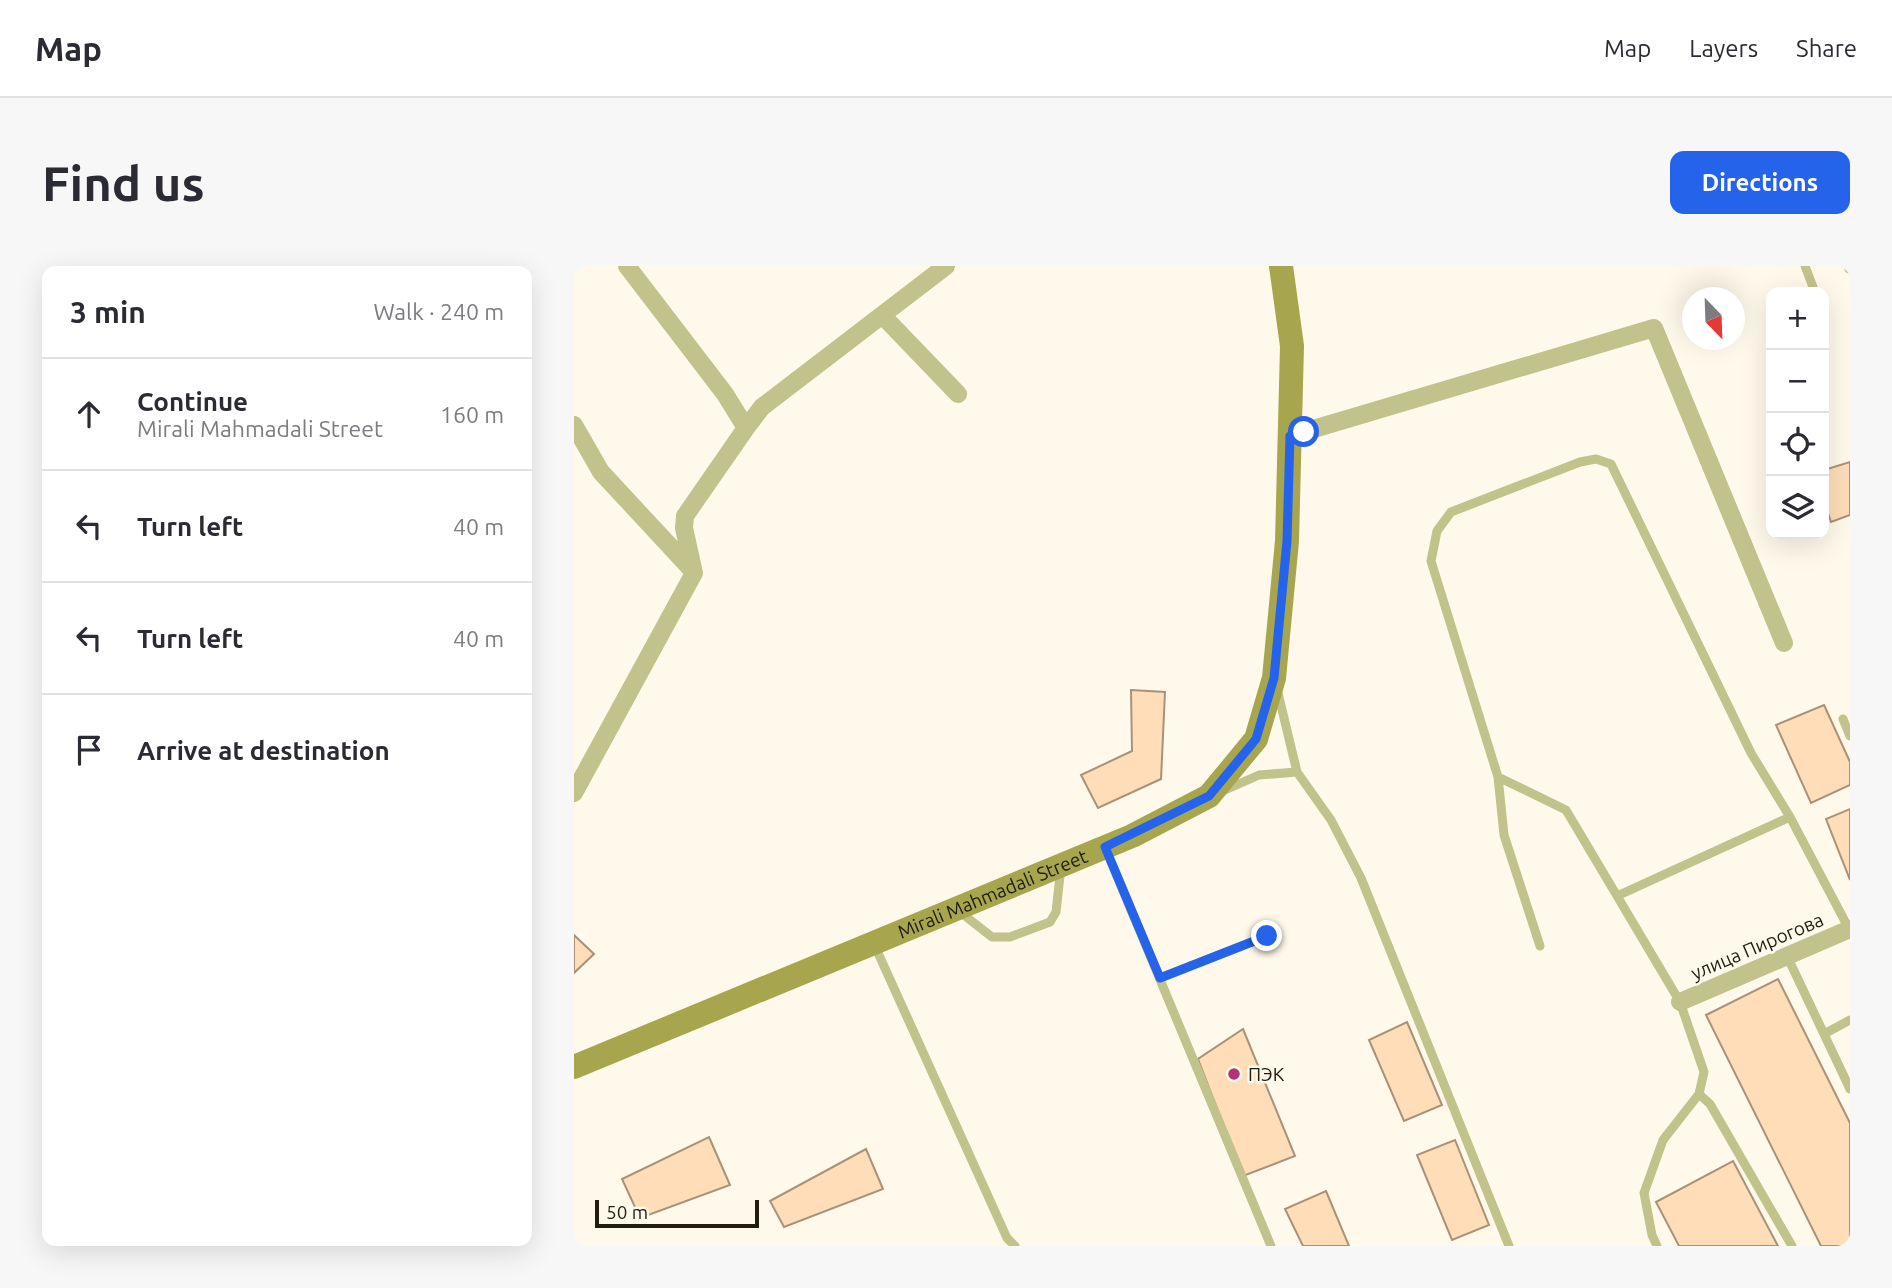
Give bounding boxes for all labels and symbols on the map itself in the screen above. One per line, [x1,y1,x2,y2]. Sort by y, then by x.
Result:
north arrow [1682,287,1745,350]
route start [1288,416,1319,447]
street label: Mirali Mahmadali Street [894,844,1091,943]
street label: улица Пирогова [1687,908,1827,984]
route end [1251,920,1282,951]
place label: ПЭК [1248,1063,1285,1085]
marker: ПЭК [1226,1066,1242,1082]
scale bar [595,1197,760,1229]

